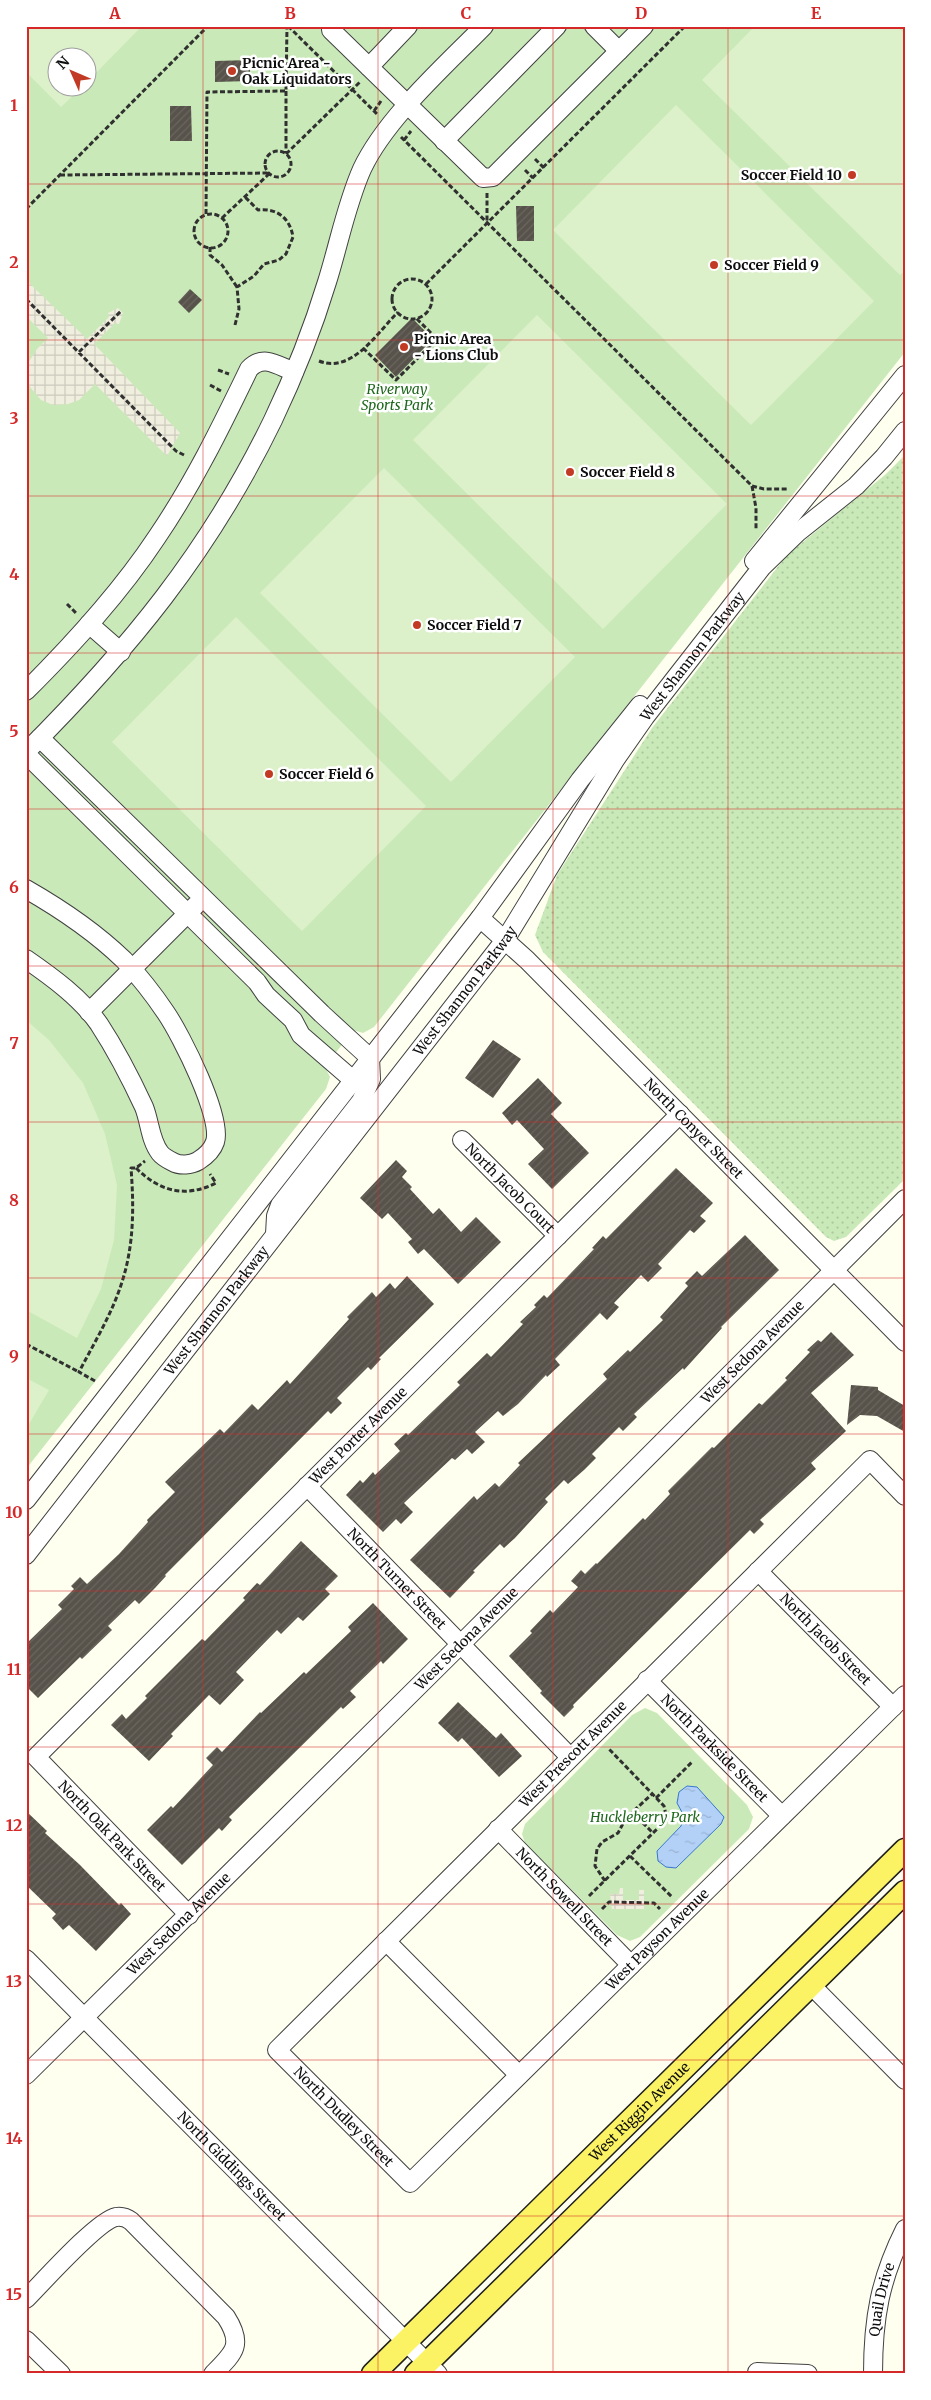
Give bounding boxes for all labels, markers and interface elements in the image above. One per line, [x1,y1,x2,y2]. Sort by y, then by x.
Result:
text: A [108,3,121,23]
text: B [284,3,296,23]
text: C [461,3,471,23]
text: D [635,3,647,23]
text: E [811,3,822,23]
north arrow [48,48,98,98]
text: N [53,53,73,73]
place label: Picnic Area - Oak Liquidators [242,54,352,88]
marker: Picnic Area - Oak Liquidators [226,65,238,77]
text: 1 [10,95,18,115]
place label: Soccer Field 10 [741,166,842,184]
marker: Soccer Field 10 [846,169,858,181]
text: 2 [9,252,19,272]
place label: Soccer Field 9 [724,256,819,274]
marker: Soccer Field 9 [708,259,720,271]
place label: Picnic Area - Lions Club [414,330,499,364]
marker: Picnic Area - Lions Club [398,341,410,353]
park label: Riverway Sports Park [361,380,433,414]
text: 3 [9,408,19,428]
place label: Soccer Field 8 [580,463,675,481]
marker: Soccer Field 8 [564,466,576,478]
text: 4 [9,564,19,584]
street label: West Shannon Parkway [636,587,749,725]
place label: Soccer Field 7 [427,616,522,634]
marker: Soccer Field 7 [411,619,423,631]
text: 5 [9,721,19,741]
place label: Soccer Field 6 [279,765,374,783]
marker: Soccer Field 6 [263,768,275,780]
text: 6 [9,877,19,897]
street label: West Shannon Parkway [409,922,521,1060]
text: 7 [9,1033,19,1053]
street label: North Conyer Street [640,1074,748,1183]
street label: North Jacob Court [461,1139,559,1237]
text: 8 [9,1190,19,1210]
street label: West Shannon Parkway [160,1241,273,1380]
street label: West Sedona Avenue [696,1297,808,1408]
text: 9 [9,1346,19,1366]
street label: West Porter Avenue [305,1383,411,1489]
text: 10 [5,1502,23,1522]
street label: North Turner Street [344,1524,450,1633]
street label: West Sedona Avenue [410,1583,522,1694]
street label: North Jacob Street [776,1589,876,1689]
text: 11 [7,1659,22,1679]
street label: North Parkside Street [657,1690,772,1806]
street label: West Prescott Avenue [515,1697,630,1812]
street label: North Oak Park Street [54,1777,170,1896]
park label: Huckleberry Park [589,1808,700,1826]
text: 12 [6,1815,22,1835]
street label: North Sowell Street [512,1844,617,1950]
street label: West Sedona Avenue [122,1869,234,1980]
street label: West Payson Avenue [601,1885,712,1995]
text: 13 [6,1971,22,1991]
street label: West Riggin Avenue [585,2058,694,2166]
street label: North Dudley Street [290,2063,398,2171]
street label: North Giddings Street [174,2108,290,2225]
text: 14 [6,2128,22,2148]
street label: Quail Drive [865,2260,898,2337]
text: 15 [6,2284,22,2304]

